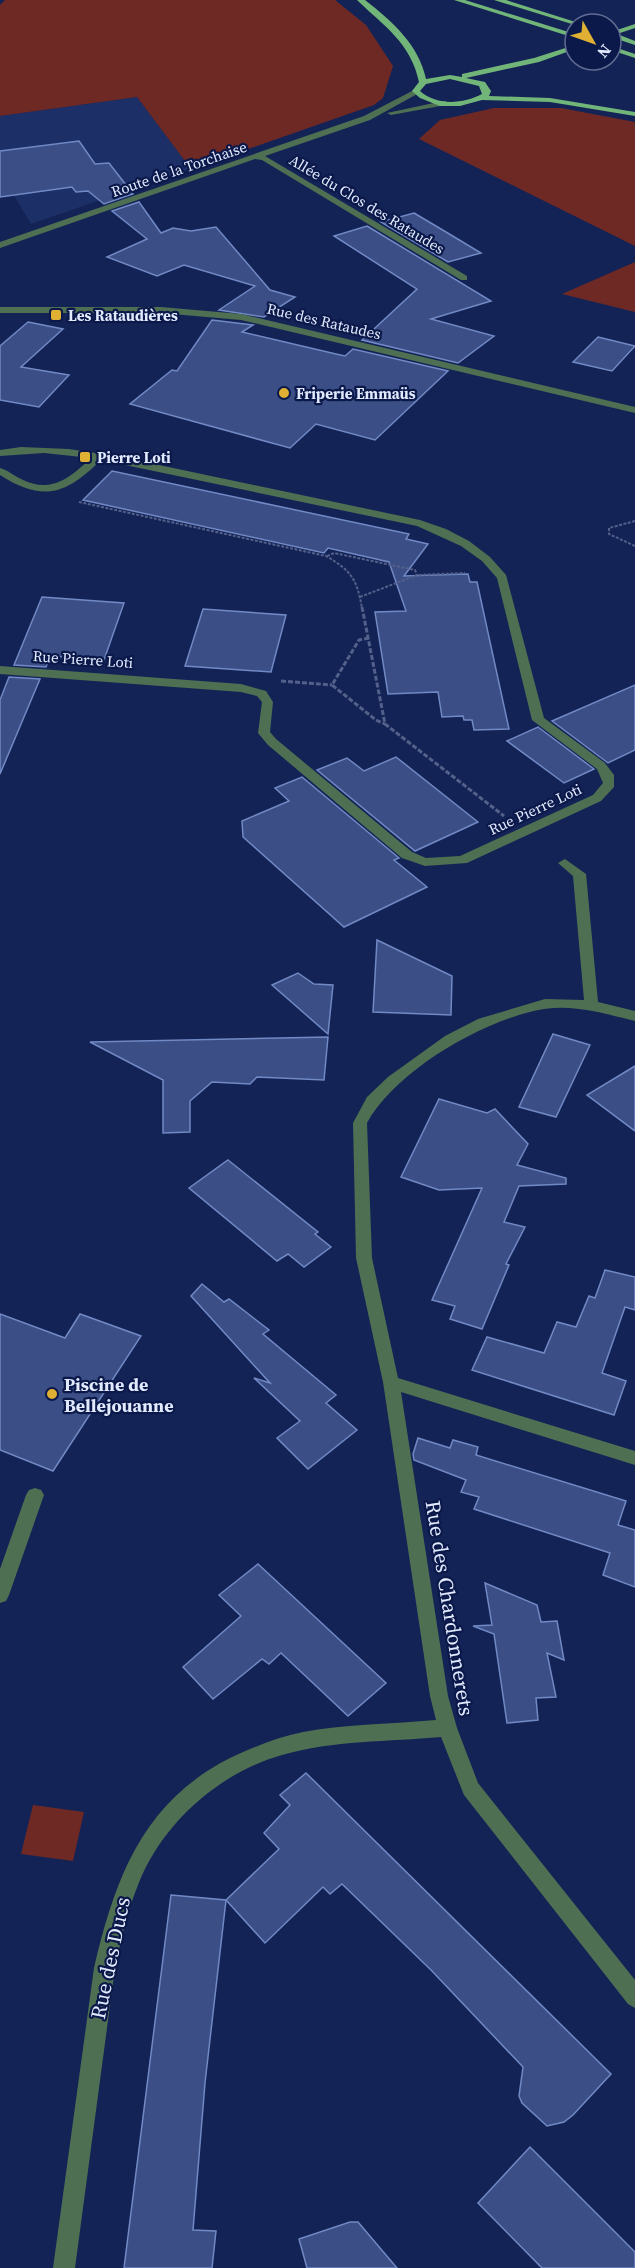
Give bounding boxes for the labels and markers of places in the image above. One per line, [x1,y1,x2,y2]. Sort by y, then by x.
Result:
place label: Les Rataudières [68,305,178,326]
marker: Les Rataudières [49,308,63,322]
place label: Friperie Emmaüs [296,383,416,404]
marker: Friperie Emmaüs [277,386,291,400]
place label: Pierre Loti [97,447,171,468]
marker: Pierre Loti [78,450,92,464]
place label: Piscine de Bellejouanne [64,1372,174,1418]
marker: Piscine de Bellejouanne [45,1387,59,1401]

